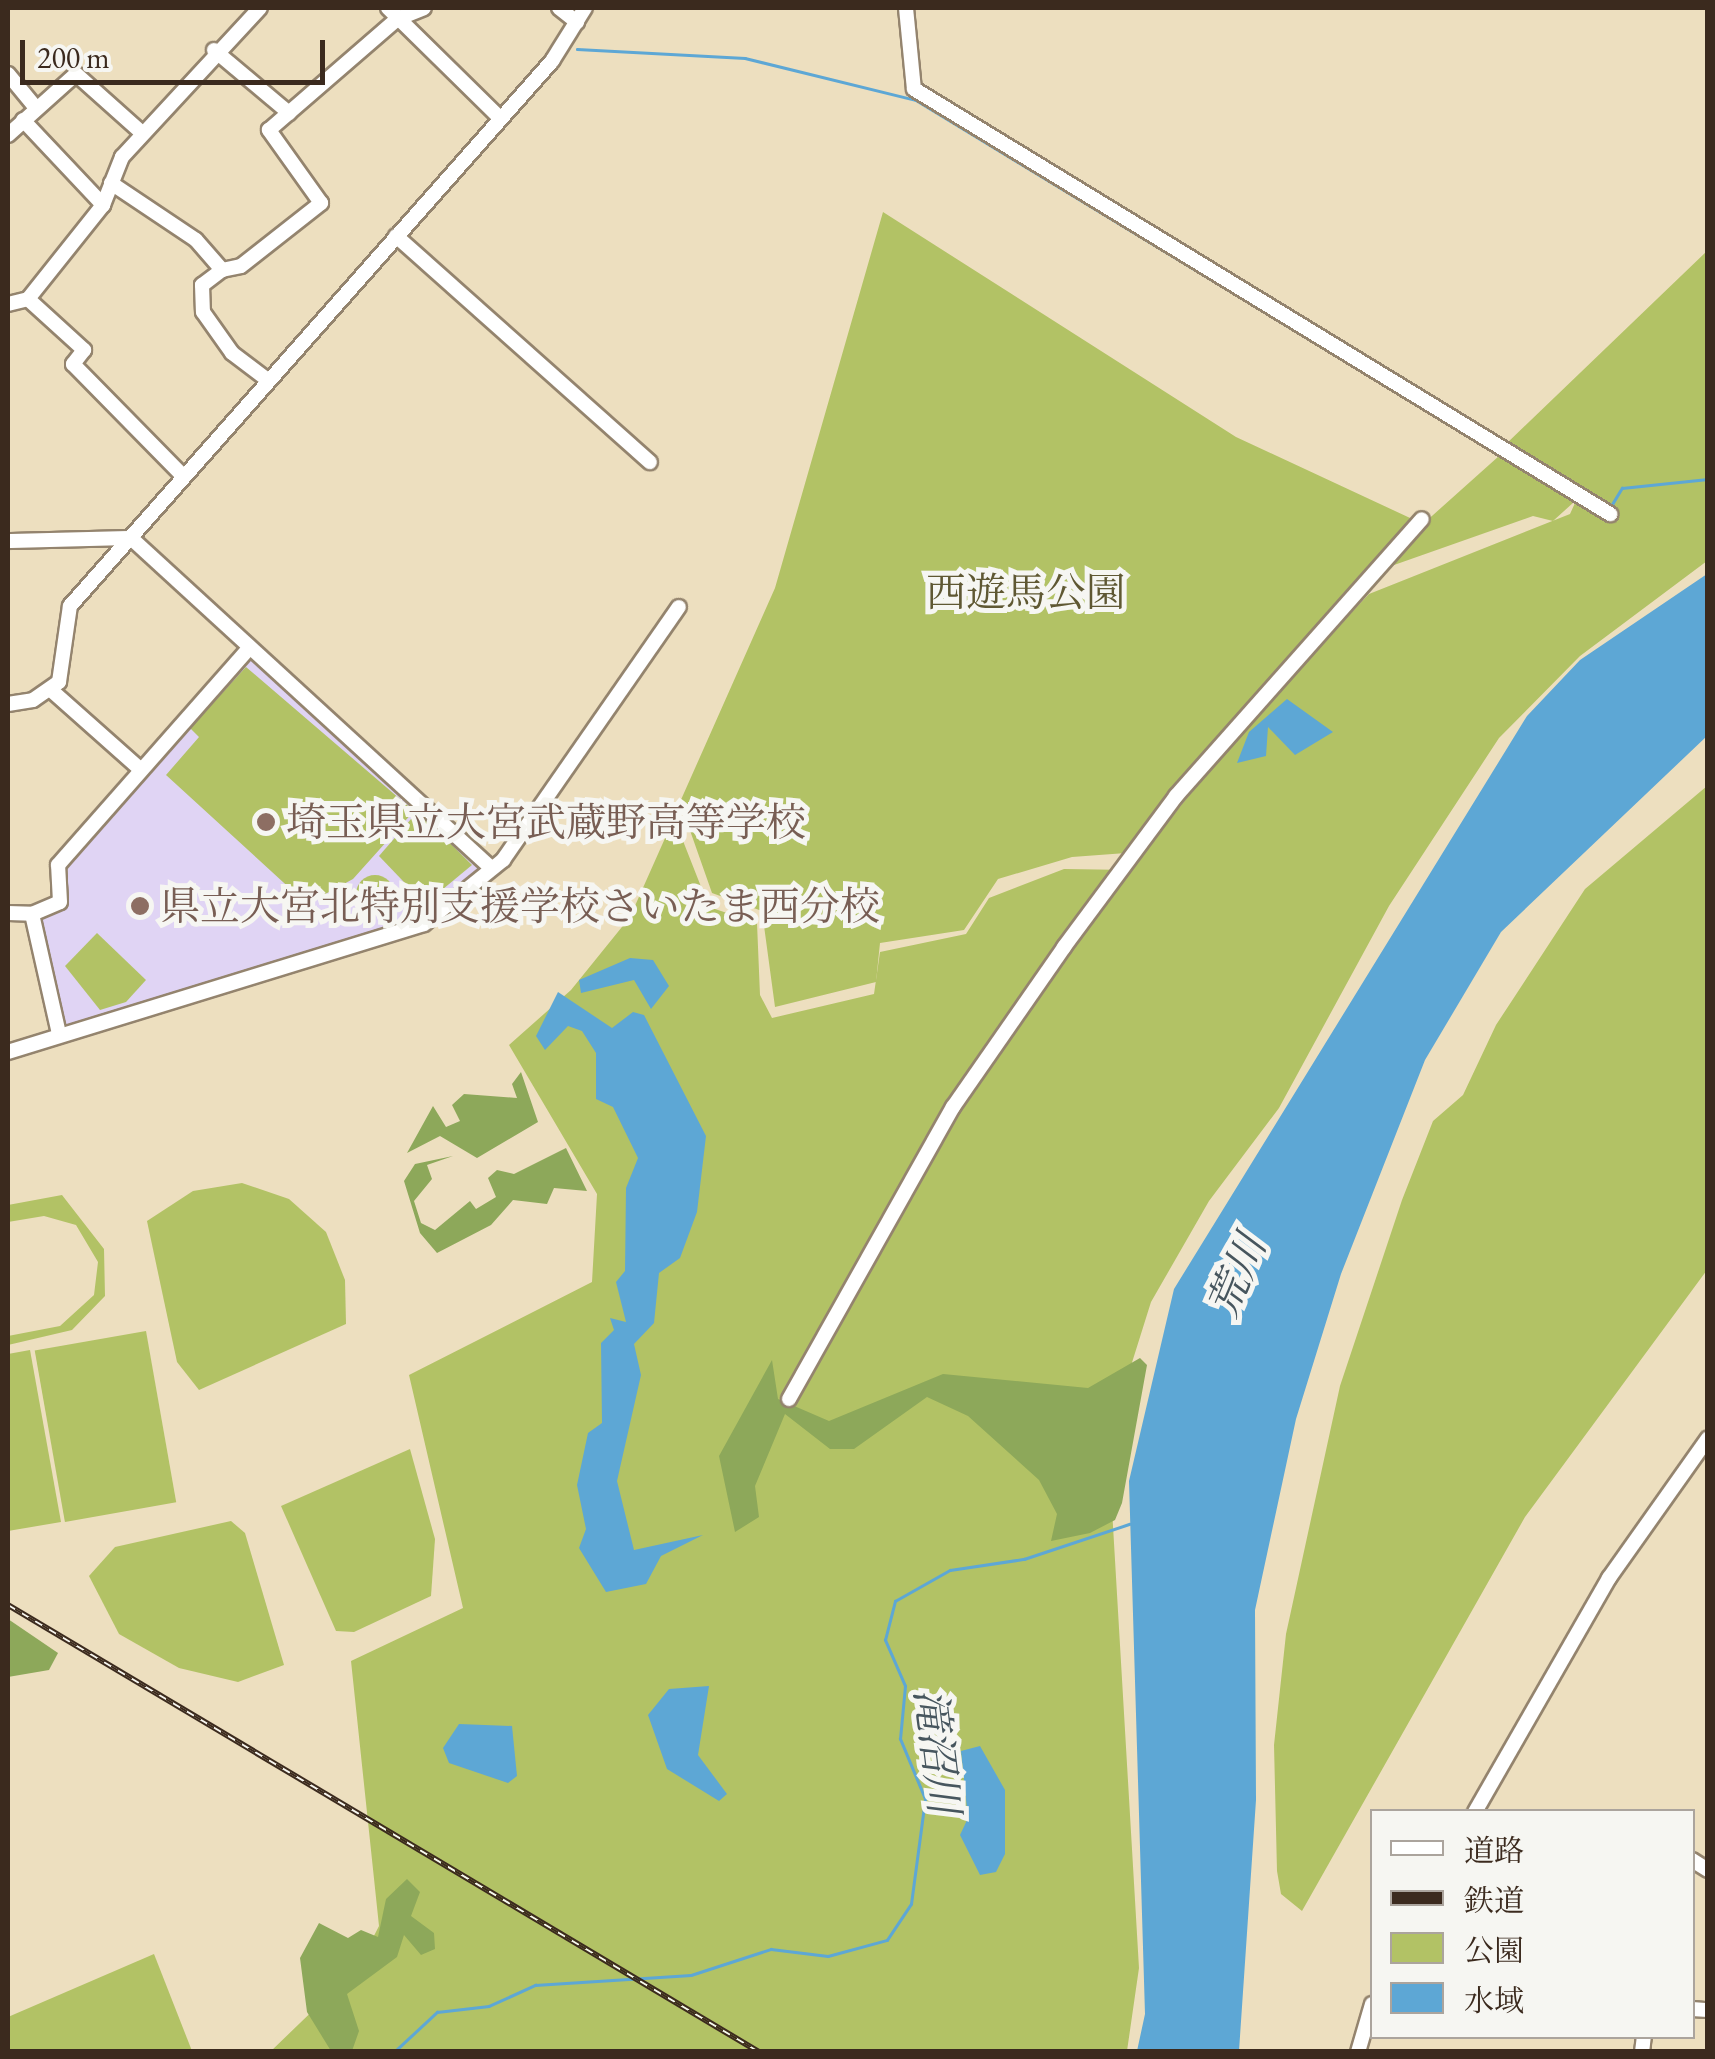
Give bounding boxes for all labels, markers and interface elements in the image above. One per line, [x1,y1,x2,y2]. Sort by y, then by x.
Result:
scale bar [25,20,330,82]
text: 200 m [37,38,110,77]
park label: 西遊馬公園 [926,568,1126,616]
place label: 埼玉県立大宮武蔵野高等学校 [286,798,806,846]
marker: 埼玉県立大宮武蔵野高等学校 [255,811,277,833]
place label: 県立大宮北特別支援学校さいたま西分校 [160,882,880,930]
marker: 県立大宮北特別支援学校さいたま西分校 [129,895,151,917]
water label: 荒川 [1197,1227,1277,1325]
water label: 滝沼川 [904,1685,970,1817]
legend [1370,1809,1695,2039]
text: 道路 [1464,1831,1524,1870]
text: 鉄道 [1464,1881,1524,1920]
text: 公園 [1464,1931,1524,1970]
text: 水域 [1464,1981,1524,2020]

